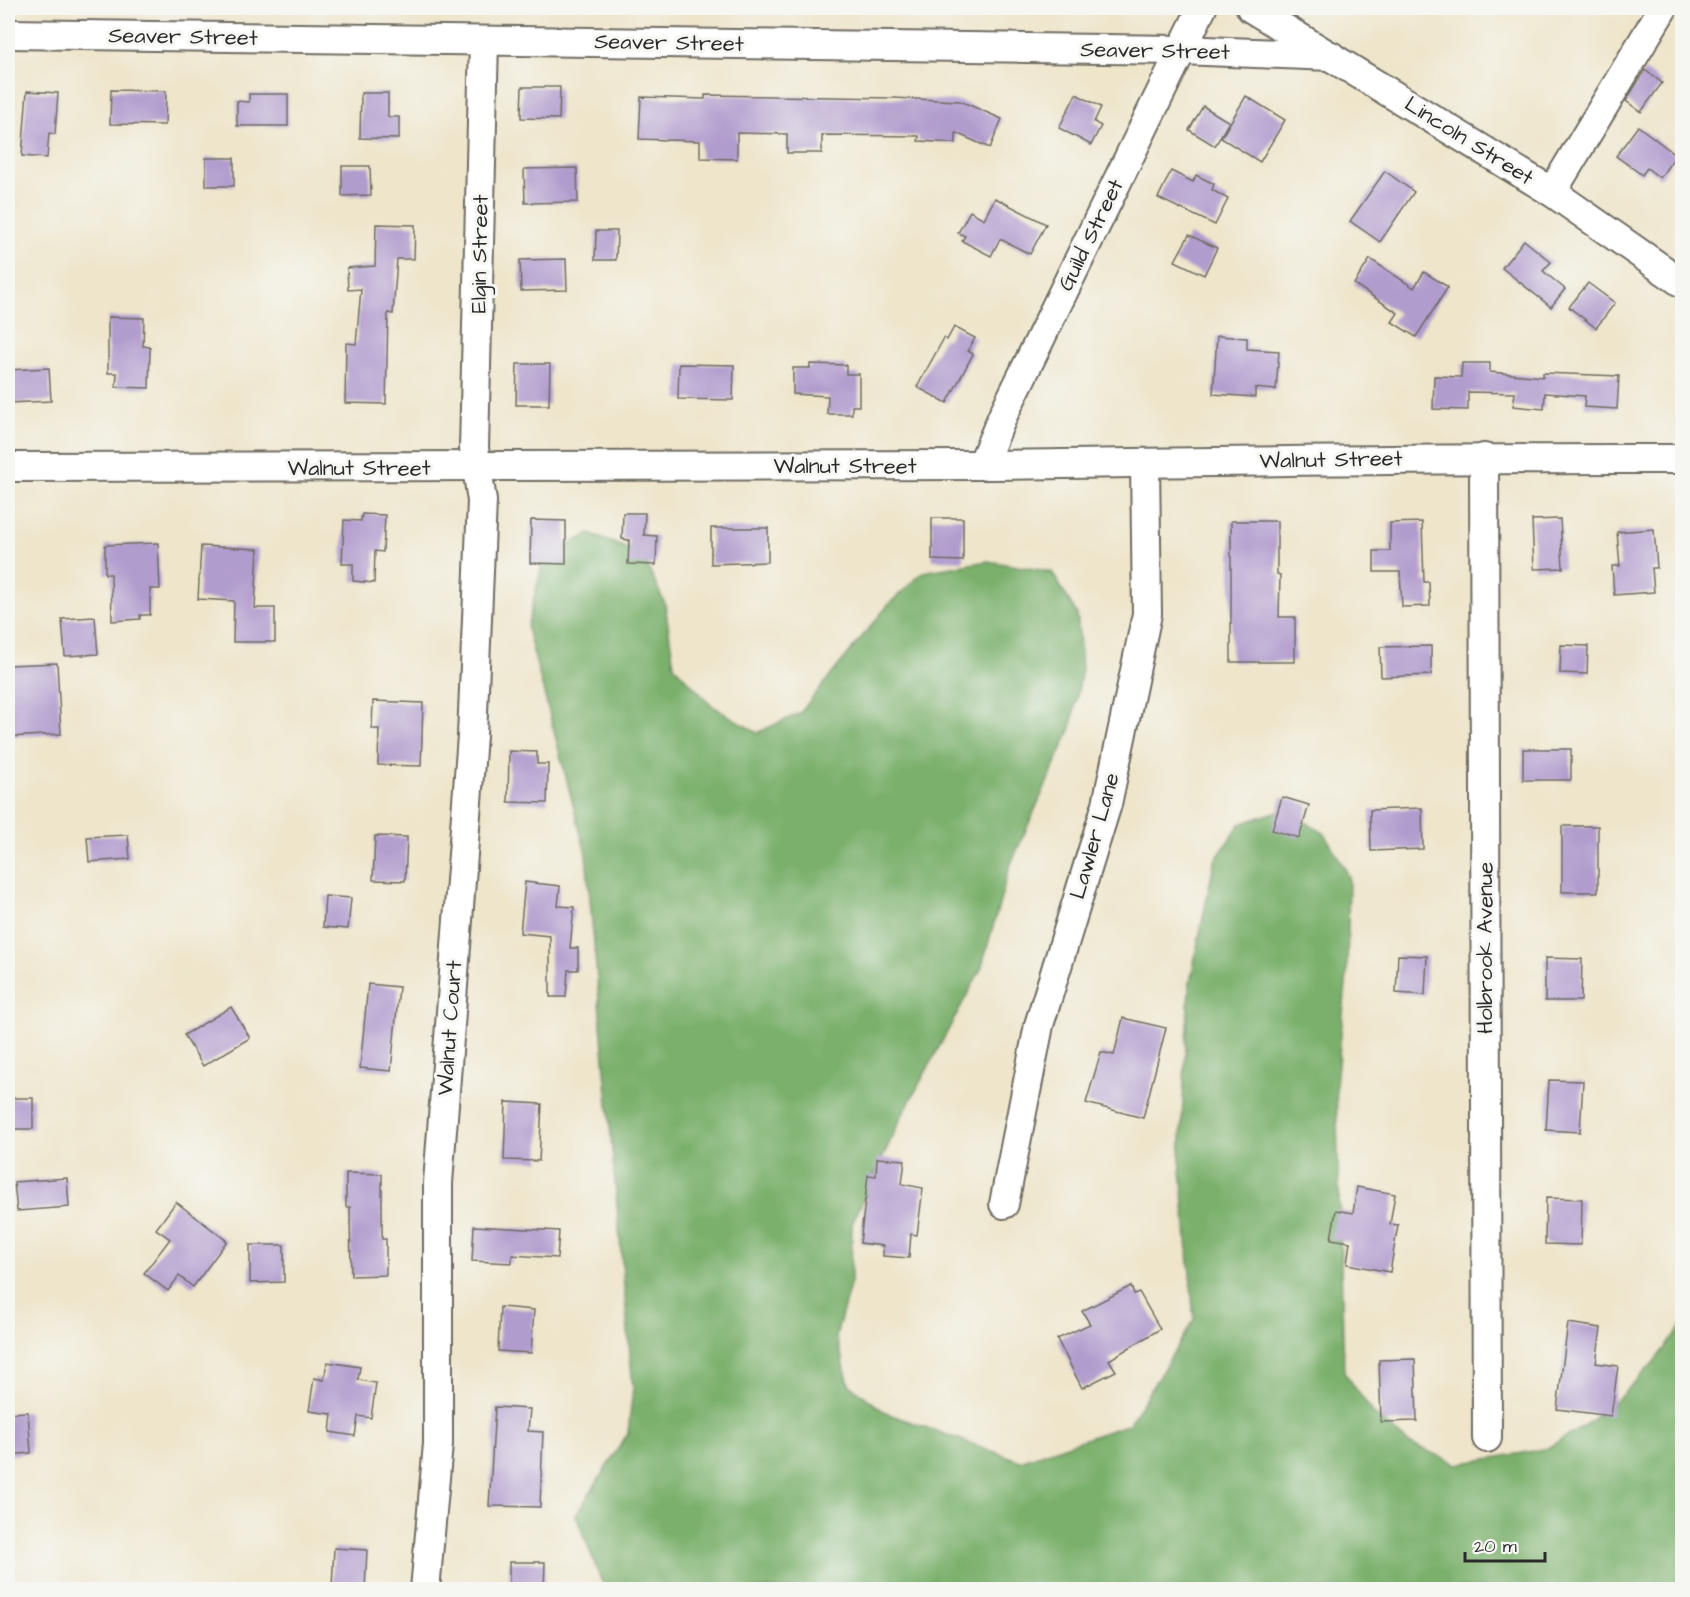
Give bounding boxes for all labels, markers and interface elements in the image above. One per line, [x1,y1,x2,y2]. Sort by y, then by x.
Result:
street label: Seaver Street [108,20,258,54]
street label: Seaver Street [594,26,744,60]
street label: Seaver Street [1080,34,1230,68]
street label: Lincoln Street [1398,89,1540,193]
street label: Guild Street [1051,174,1132,296]
street label: Elgin Street [463,194,498,314]
street label: Walnut Street [1259,443,1403,477]
street label: Walnut Street [773,451,917,482]
street label: Walnut Street [287,453,431,484]
street label: Lawler Lane [1062,769,1128,903]
street label: Holbrook Avenue [1470,862,1501,1034]
street label: Walnut Court [430,959,470,1097]
scale bar [1465,1525,1544,1563]
text: 20 m [1474,1534,1517,1559]

